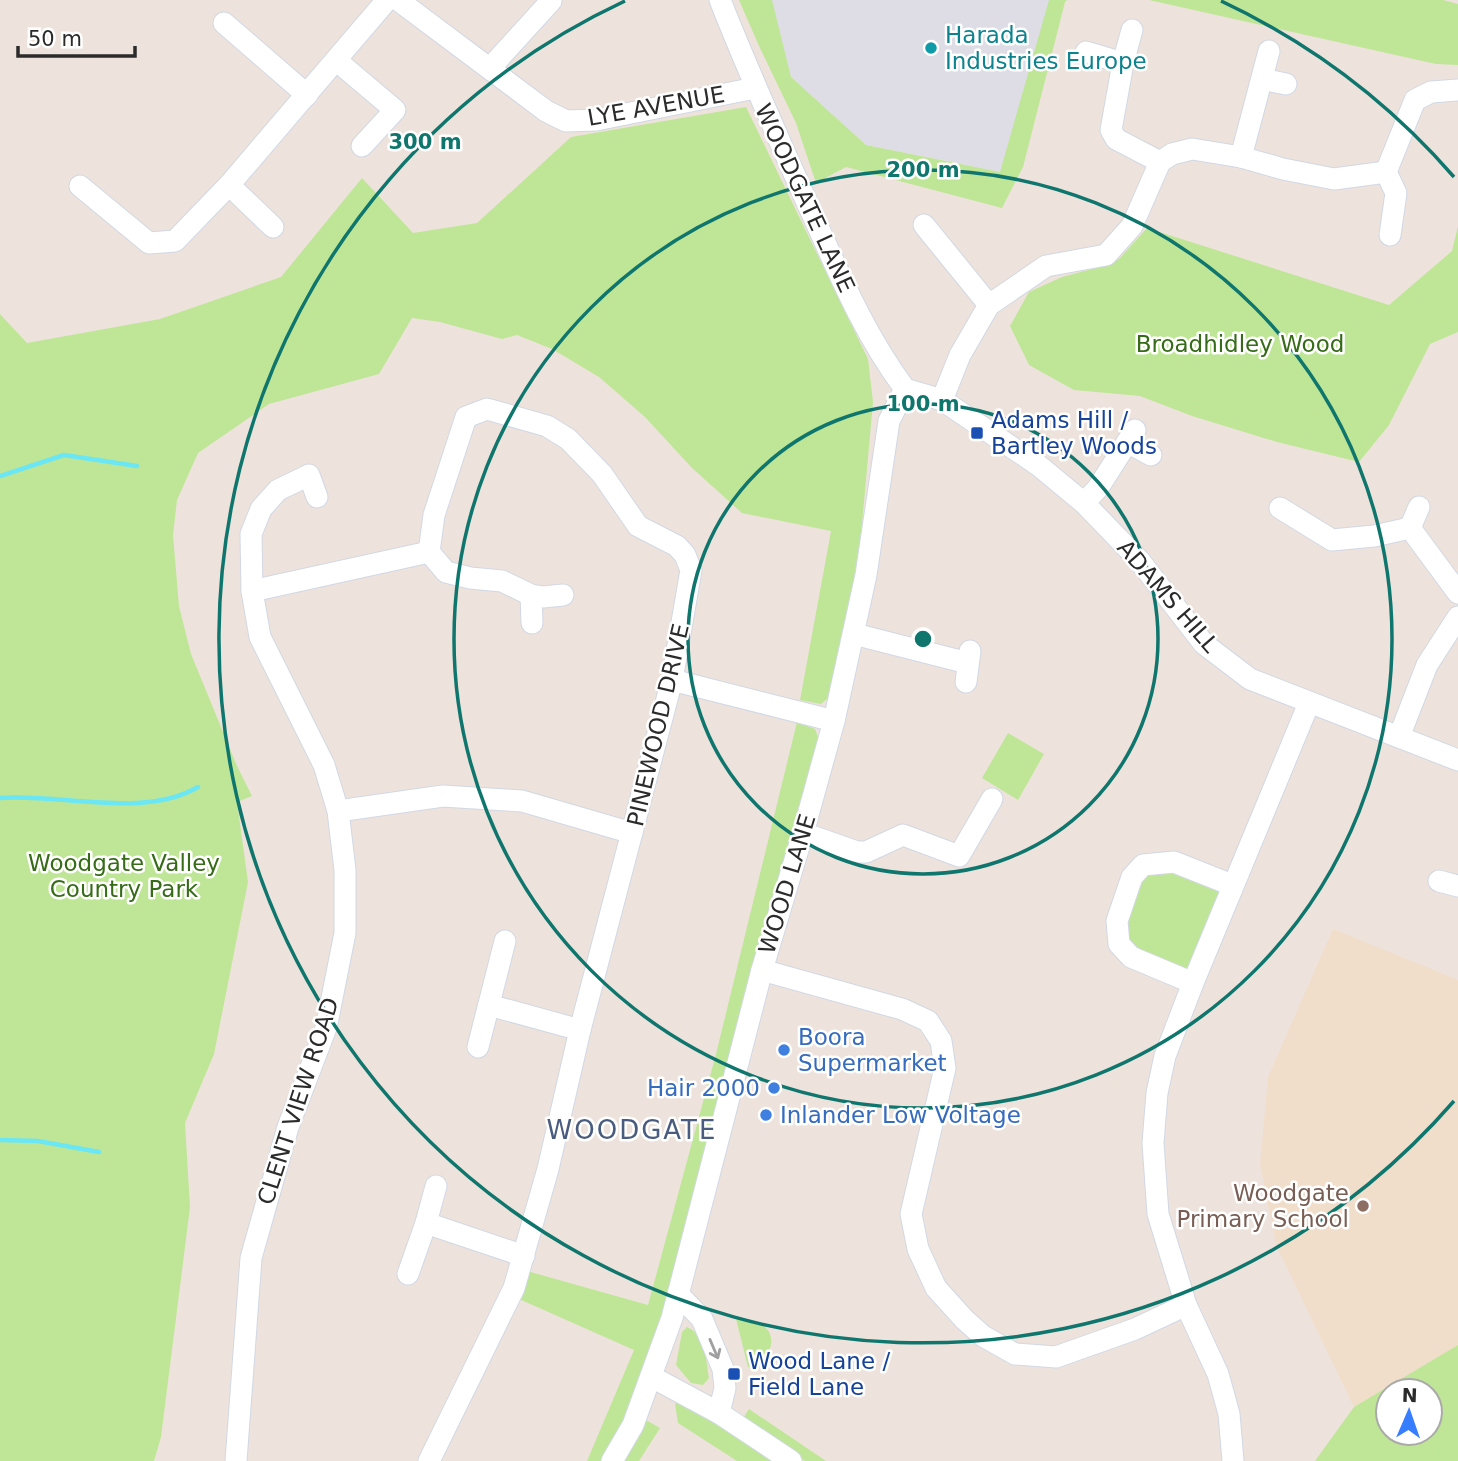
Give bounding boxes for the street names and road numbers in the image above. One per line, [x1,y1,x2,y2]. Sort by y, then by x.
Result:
street label: LYE AVENUE [585,81,727,131]
street label: WOODGATE LANE [750,100,860,296]
street label: ADAMS HILL [1112,535,1224,658]
street label: PINEWOOD DRIVE [622,621,694,829]
street label: WOOD LANE [753,811,821,957]
street label: CLENT VIEW ROAD [252,994,344,1208]

